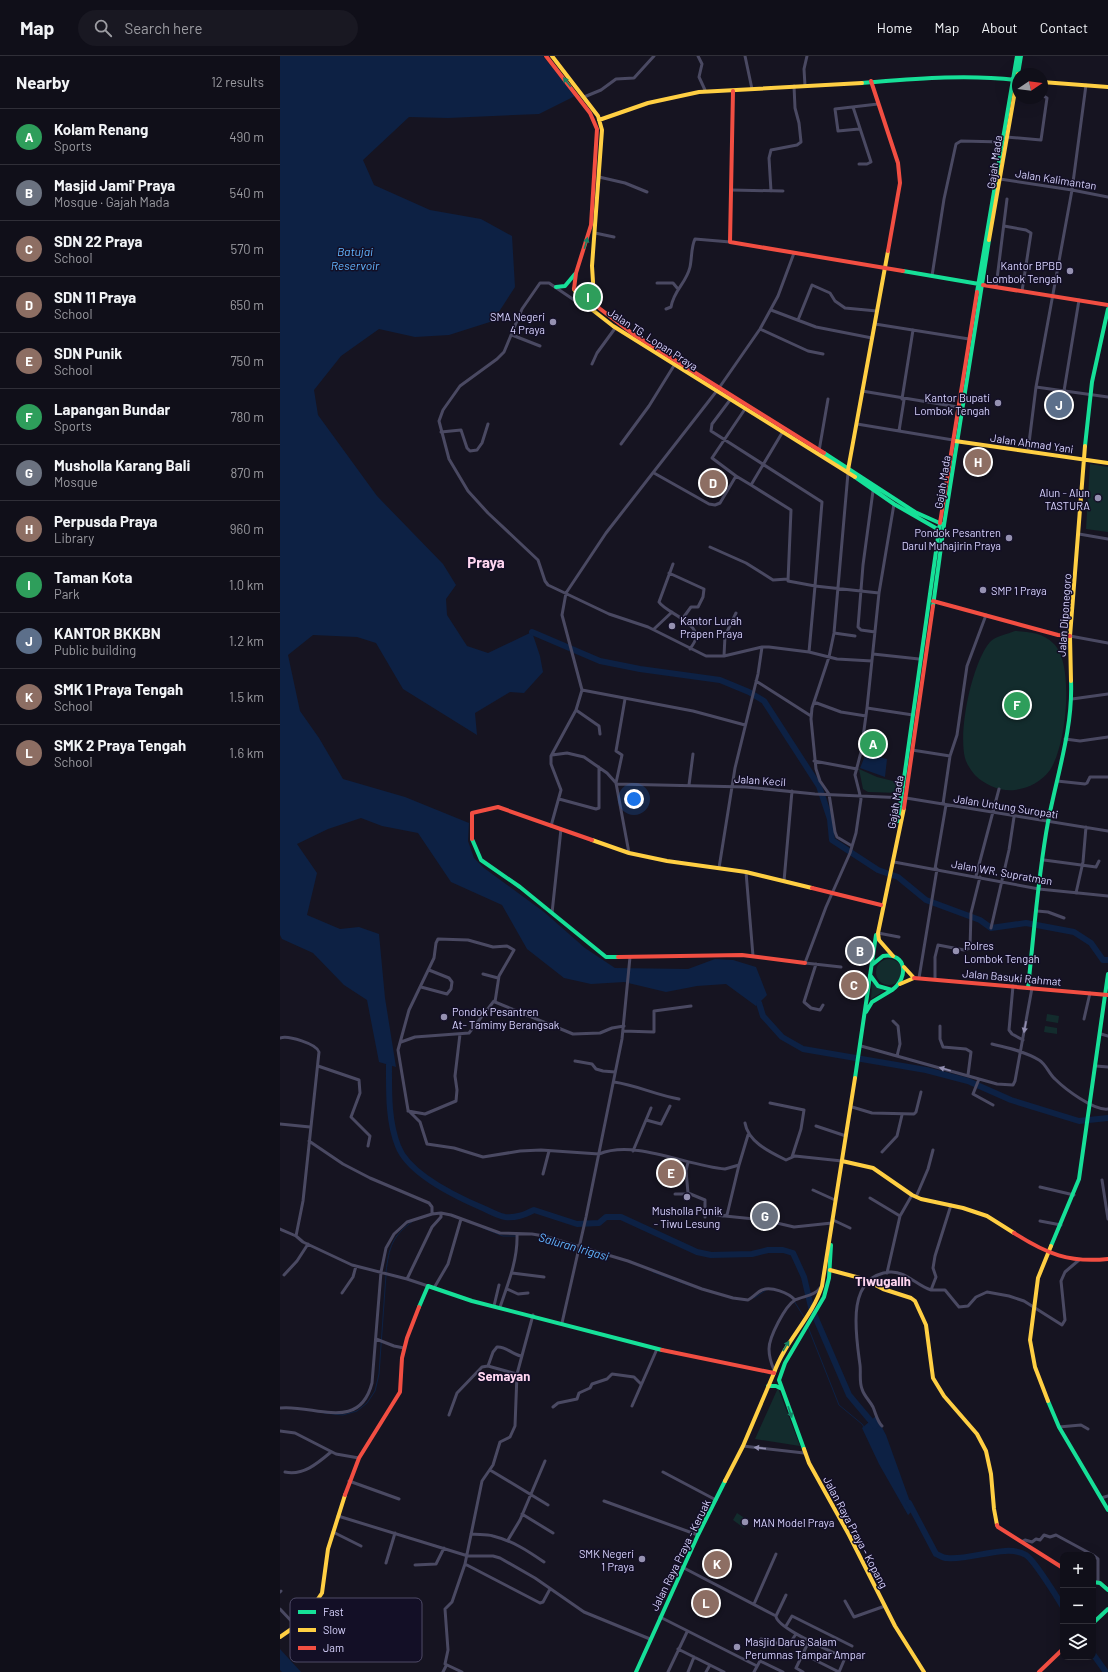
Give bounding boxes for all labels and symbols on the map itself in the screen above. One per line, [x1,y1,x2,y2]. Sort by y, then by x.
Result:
north arrow [1012,68,1048,104]
one-way arrow [562,77,571,87]
street label: Gajah Mada [984,134,1004,190]
street label: Jalan Kalimantan [1014,166,1098,192]
one-way arrow [583,237,589,249]
water label: Batujai Reservoir [331,244,380,272]
place label: Kantor BPBD Lombok Tengah [986,259,1062,285]
marker: Kantor BPBD Lombok Tengah [1065,266,1075,276]
pin: I [575,282,601,312]
street label: Jalan TG. Lopan Praya [606,305,700,373]
place label: SMA Negeri 4 Praya [490,310,545,336]
marker: SMA Negeri 4 Praya [548,317,558,327]
pin: J [1046,390,1072,420]
place label: Kantor Bupati Lombok Tengah [914,391,990,417]
marker: Kantor Bupati Lombok Tengah [993,398,1003,408]
street label: Jalan Ahmad Yani [990,431,1075,455]
pin: H [965,447,991,477]
street label: Gajah Mada [931,454,953,510]
pin: D [700,468,726,498]
place label: Alun - Alun TASTURA [1039,486,1090,512]
marker: Alun - Alun TASTURA [1093,493,1103,503]
place label: Pondok Pesantren Darul Muhajirin Praya [902,526,1001,552]
marker: Pondok Pesantren Darul Muhajirin Praya [1004,533,1014,543]
district label: Praya [467,553,505,571]
street label: Jalan Diponegoro [1055,573,1073,657]
place label: SMP 1 Praya [991,584,1047,597]
marker: SMP 1 Praya [978,585,988,595]
place label: Kantor Lurah Prapen Praya [680,614,743,640]
marker: Kantor Lurah Prapen Praya [667,621,677,631]
pin: F [1004,690,1030,720]
pin: A [860,729,886,759]
street label: Jalan Kecil [734,772,786,788]
street label: Gajah Mada [884,774,906,830]
your location [624,789,644,809]
street label: Jalan Untung Suropati [953,791,1060,821]
street label: Jalan WR. Supratman [950,857,1054,887]
pin: B [847,936,873,966]
place label: Polres Lombok Tengah [964,939,1040,965]
marker: Polres Lombok Tengah [951,946,961,956]
street label: Jalan Basuki Rahmat [962,966,1062,988]
pin: C [841,970,867,1000]
place label: Pondok Pesantren At- Tamimy Berangsak [452,1005,560,1031]
marker: Pondok Pesantren At- Tamimy Berangsak [439,1012,449,1022]
one-way arrow [1022,1021,1028,1033]
one-way arrow [939,1066,951,1072]
pin: E [658,1158,684,1188]
marker: Musholla Punik - Tiwu Lesung [682,1192,692,1202]
pin: G [752,1201,778,1231]
place label: Musholla Punik - Tiwu Lesung [652,1204,723,1230]
water label: Saluran Irigasi [537,1229,611,1263]
district label: Tiwugalih [855,1273,911,1289]
one-way arrow [782,1341,790,1351]
district label: Semayan [478,1368,530,1384]
one-way arrow [788,1407,794,1419]
one-way arrow [754,1445,766,1451]
street label: Jalan Raya Praya - Kopang [821,1474,891,1590]
street label: Jalan Raya Praya - Keruak [647,1497,713,1613]
place label: MAN Model Praya [753,1516,834,1529]
marker: MAN Model Praya [740,1517,750,1527]
place label: SMK Negeri 1 Praya [579,1547,634,1573]
pin: K [704,1549,730,1579]
marker: SMK Negeri 1 Praya [637,1554,647,1564]
pin: L [693,1588,719,1618]
legend [290,1598,422,1662]
text: Fast [323,1605,344,1618]
text: Slow [323,1623,346,1636]
place label: Masjid Darus Salam Perumnas Tampar Ampar [745,1635,865,1661]
text: Jam [323,1641,344,1654]
marker: Masjid Darus Salam Perumnas Tampar Ampar [732,1642,742,1652]

